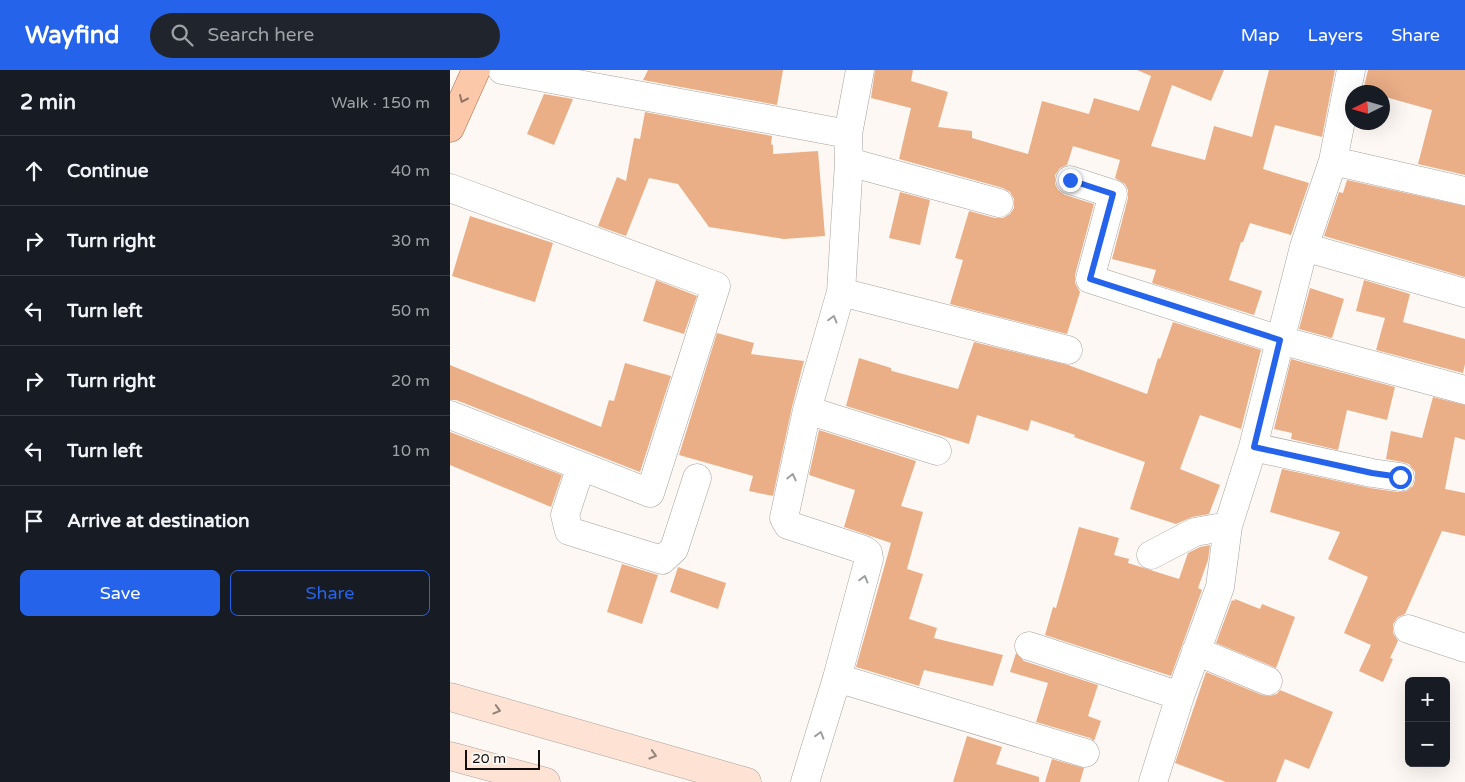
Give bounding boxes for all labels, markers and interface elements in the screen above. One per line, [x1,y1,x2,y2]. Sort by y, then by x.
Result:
search box [150,13,500,58]
text: Wayfind [25,21,120,50]
icon: search [168,21,196,49]
text: Search here [208,24,314,46]
text: Map [1241,24,1280,46]
text: Layers [1308,24,1363,46]
text: Share [1391,24,1440,46]
north arrow [1345,85,1390,130]
text: 2 min [20,90,76,115]
text: Walk · 150 m [331,93,430,113]
one-way arrow [459,94,469,103]
icon: ahead [20,157,48,185]
text: Continue [67,160,149,182]
text: 40 m [391,161,430,181]
route end [1059,169,1082,192]
icon: right [20,227,48,255]
text: Turn right [67,230,155,252]
text: 30 m [391,231,430,251]
icon: left [20,297,48,325]
text: Turn left [67,300,143,322]
text: 50 m [391,301,430,321]
one-way arrow [827,316,837,324]
icon: right [20,367,48,395]
text: Turn right [67,370,155,392]
text: 20 m [391,371,430,391]
icon: left [20,437,48,465]
text: Turn left [67,440,143,462]
text: 10 m [391,441,430,461]
route start [1389,466,1412,489]
one-way arrow [786,472,797,481]
icon: arrive [20,507,48,535]
text: Arrive at destination [67,510,250,532]
button: Save [20,570,220,616]
button: Share [230,570,430,616]
one-way arrow [859,576,869,584]
map controls [1405,677,1450,767]
button: + [1405,677,1450,722]
one-way arrow [492,705,500,715]
button: − [1405,722,1450,767]
one-way arrow [814,732,824,740]
scale bar [465,747,540,770]
text: 20 m [472,750,506,767]
one-way arrow [649,750,657,760]

